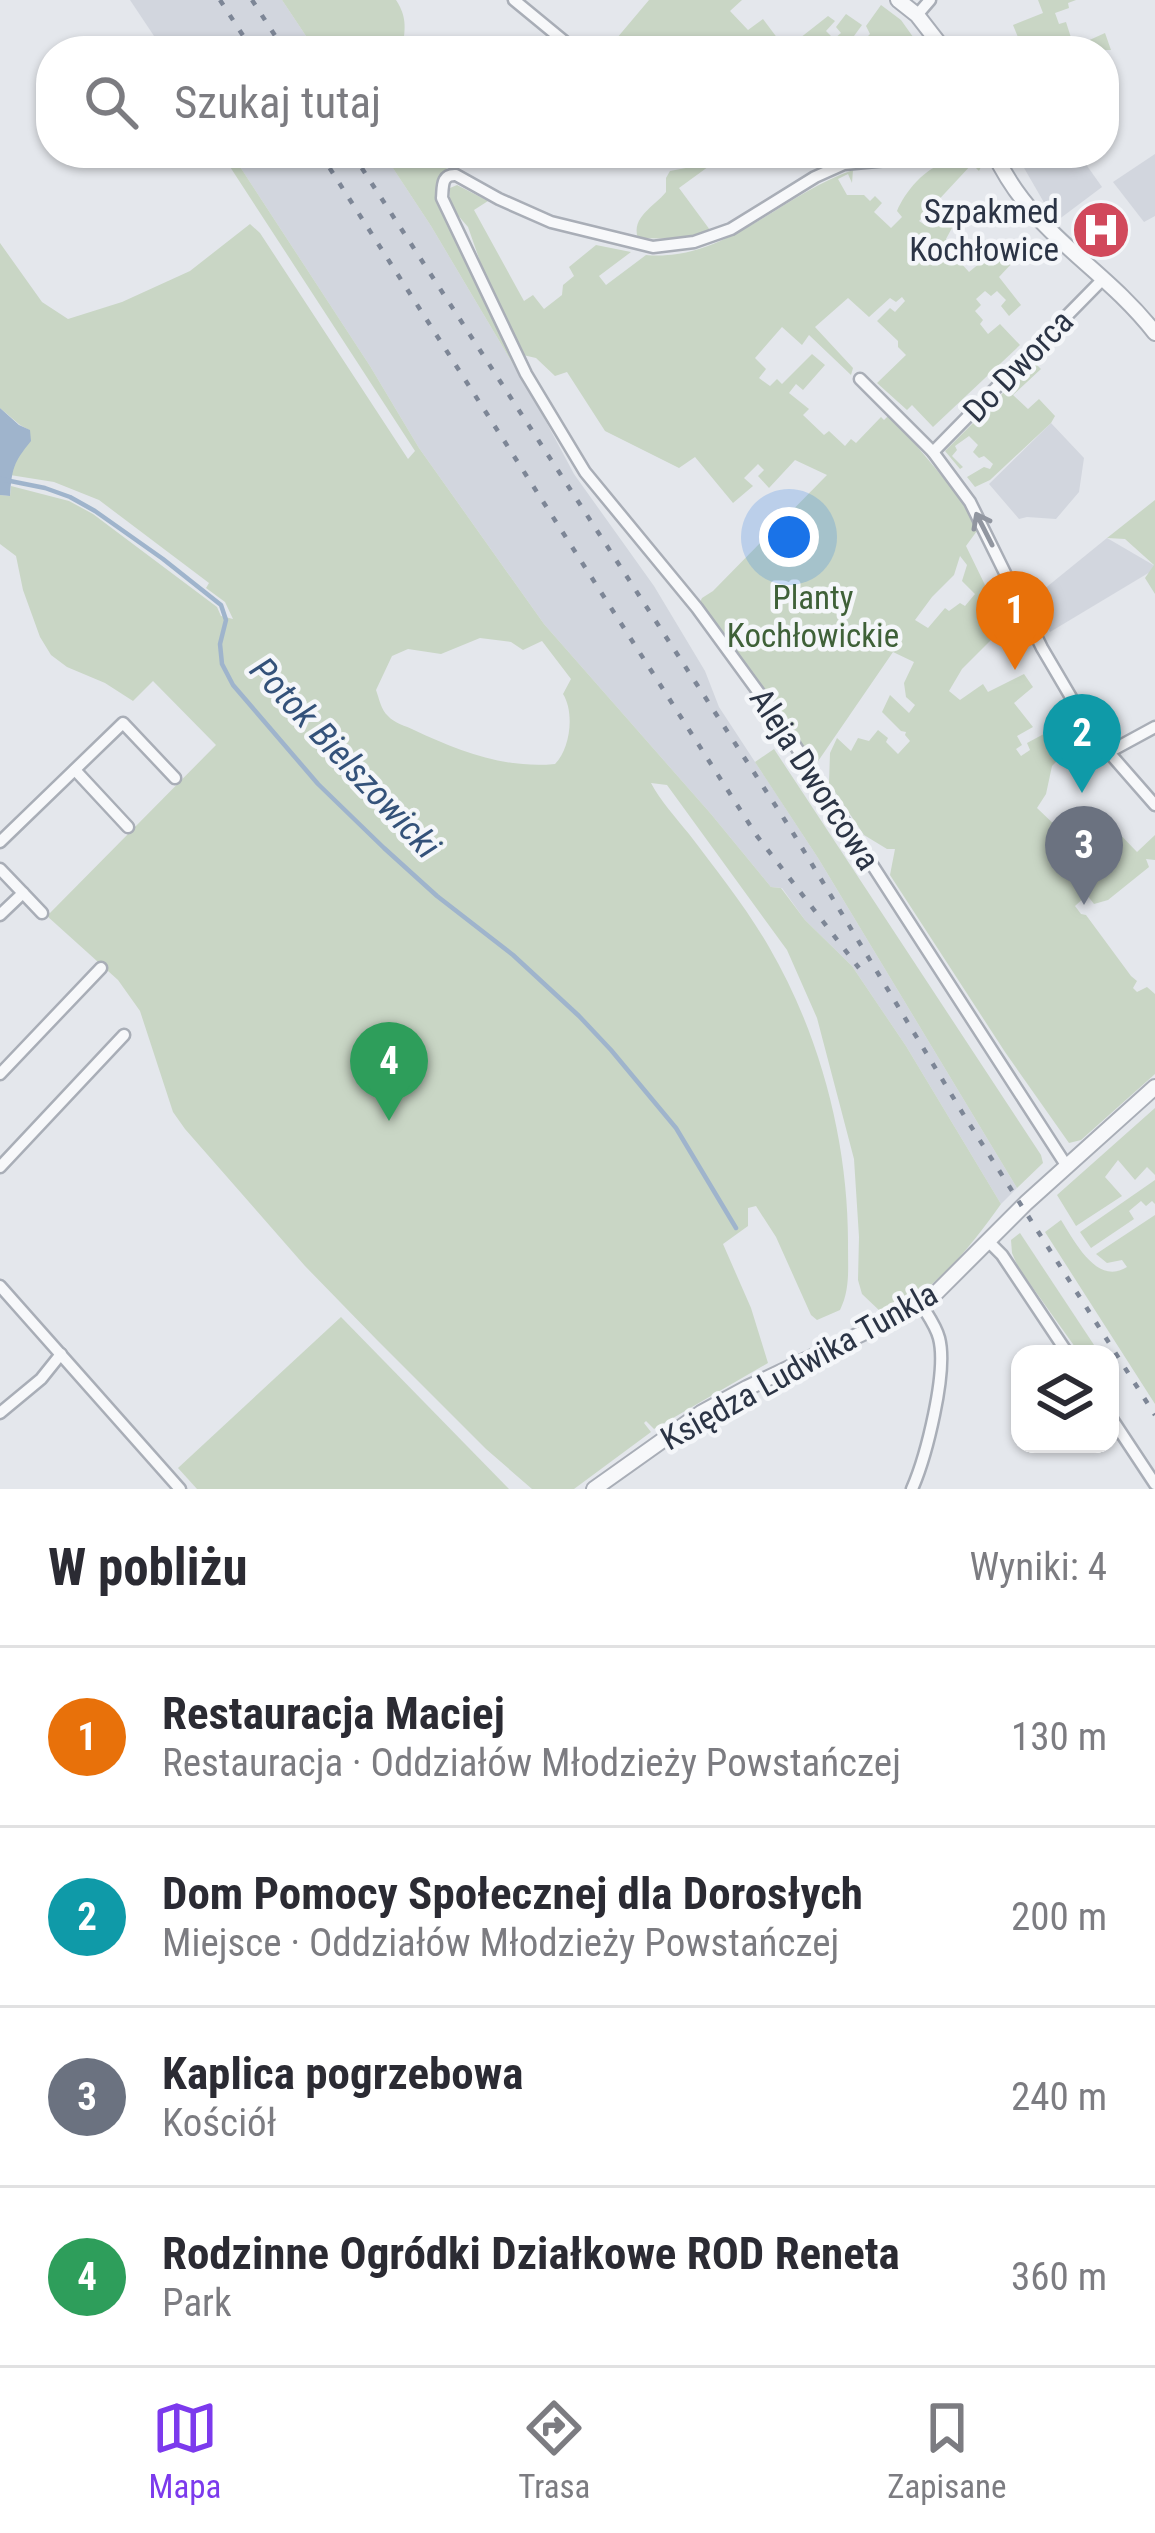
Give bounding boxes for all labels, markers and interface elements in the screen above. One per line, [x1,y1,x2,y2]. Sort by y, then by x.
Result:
search box [36,36,1119,168]
icon: search [78,69,144,135]
text: Szukaj tutaj [174,76,381,129]
place label: Szpakmed Kochłowice [909,192,1059,269]
hospital icon: Szpakmed Kochłowice [1070,199,1132,261]
street label: Do Dworca [955,302,1081,430]
your location [759,507,819,567]
one-way arrow [971,512,994,547]
pin: 1 [976,571,1054,670]
park label: Planty Kochłowickie [727,578,899,655]
water label: Potok Bielszowicki [241,649,449,868]
street label: Aleja Dworcowa [742,681,888,877]
pin: 2 [1043,694,1121,793]
pin: 3 [1045,806,1123,905]
pin: 4 [350,1022,428,1121]
street label: Księdza Ludwika Tunkla [654,1274,944,1458]
map controls [1011,1345,1119,1453]
button: layers [1011,1345,1119,1453]
text: W pobliżu [48,1538,248,1597]
text: Wyniki: 4 [969,1544,1107,1590]
text: Restauracja Maciej [162,1687,505,1740]
text: 1 [77,1714,97,1760]
text: 130 m [1011,1714,1107,1760]
text: Restauracja · Oddziałów Młodzieży Powstańczej [162,1740,901,1786]
text: Dom Pomocy Społecznej dla Dorosłych [162,1867,863,1920]
text: 2 [77,1894,97,1940]
text: 200 m [1011,1894,1107,1940]
text: Miejsce · Oddziałów Młodzieży Powstańczej [162,1920,839,1966]
text: Kaplica pogrzebowa [162,2047,523,2100]
text: 3 [77,2074,97,2120]
text: 240 m [1011,2074,1107,2120]
text: Kościół [162,2100,276,2146]
text: Rodzinne Ogródki Działkowe ROD Reneta [162,2227,900,2280]
text: 4 [77,2254,97,2300]
text: 360 m [1011,2254,1107,2300]
text: Park [162,2280,232,2326]
tab: Mapa [148,2395,221,2506]
tab: Trasa [518,2395,590,2506]
tab: Zapisane [887,2395,1006,2506]

